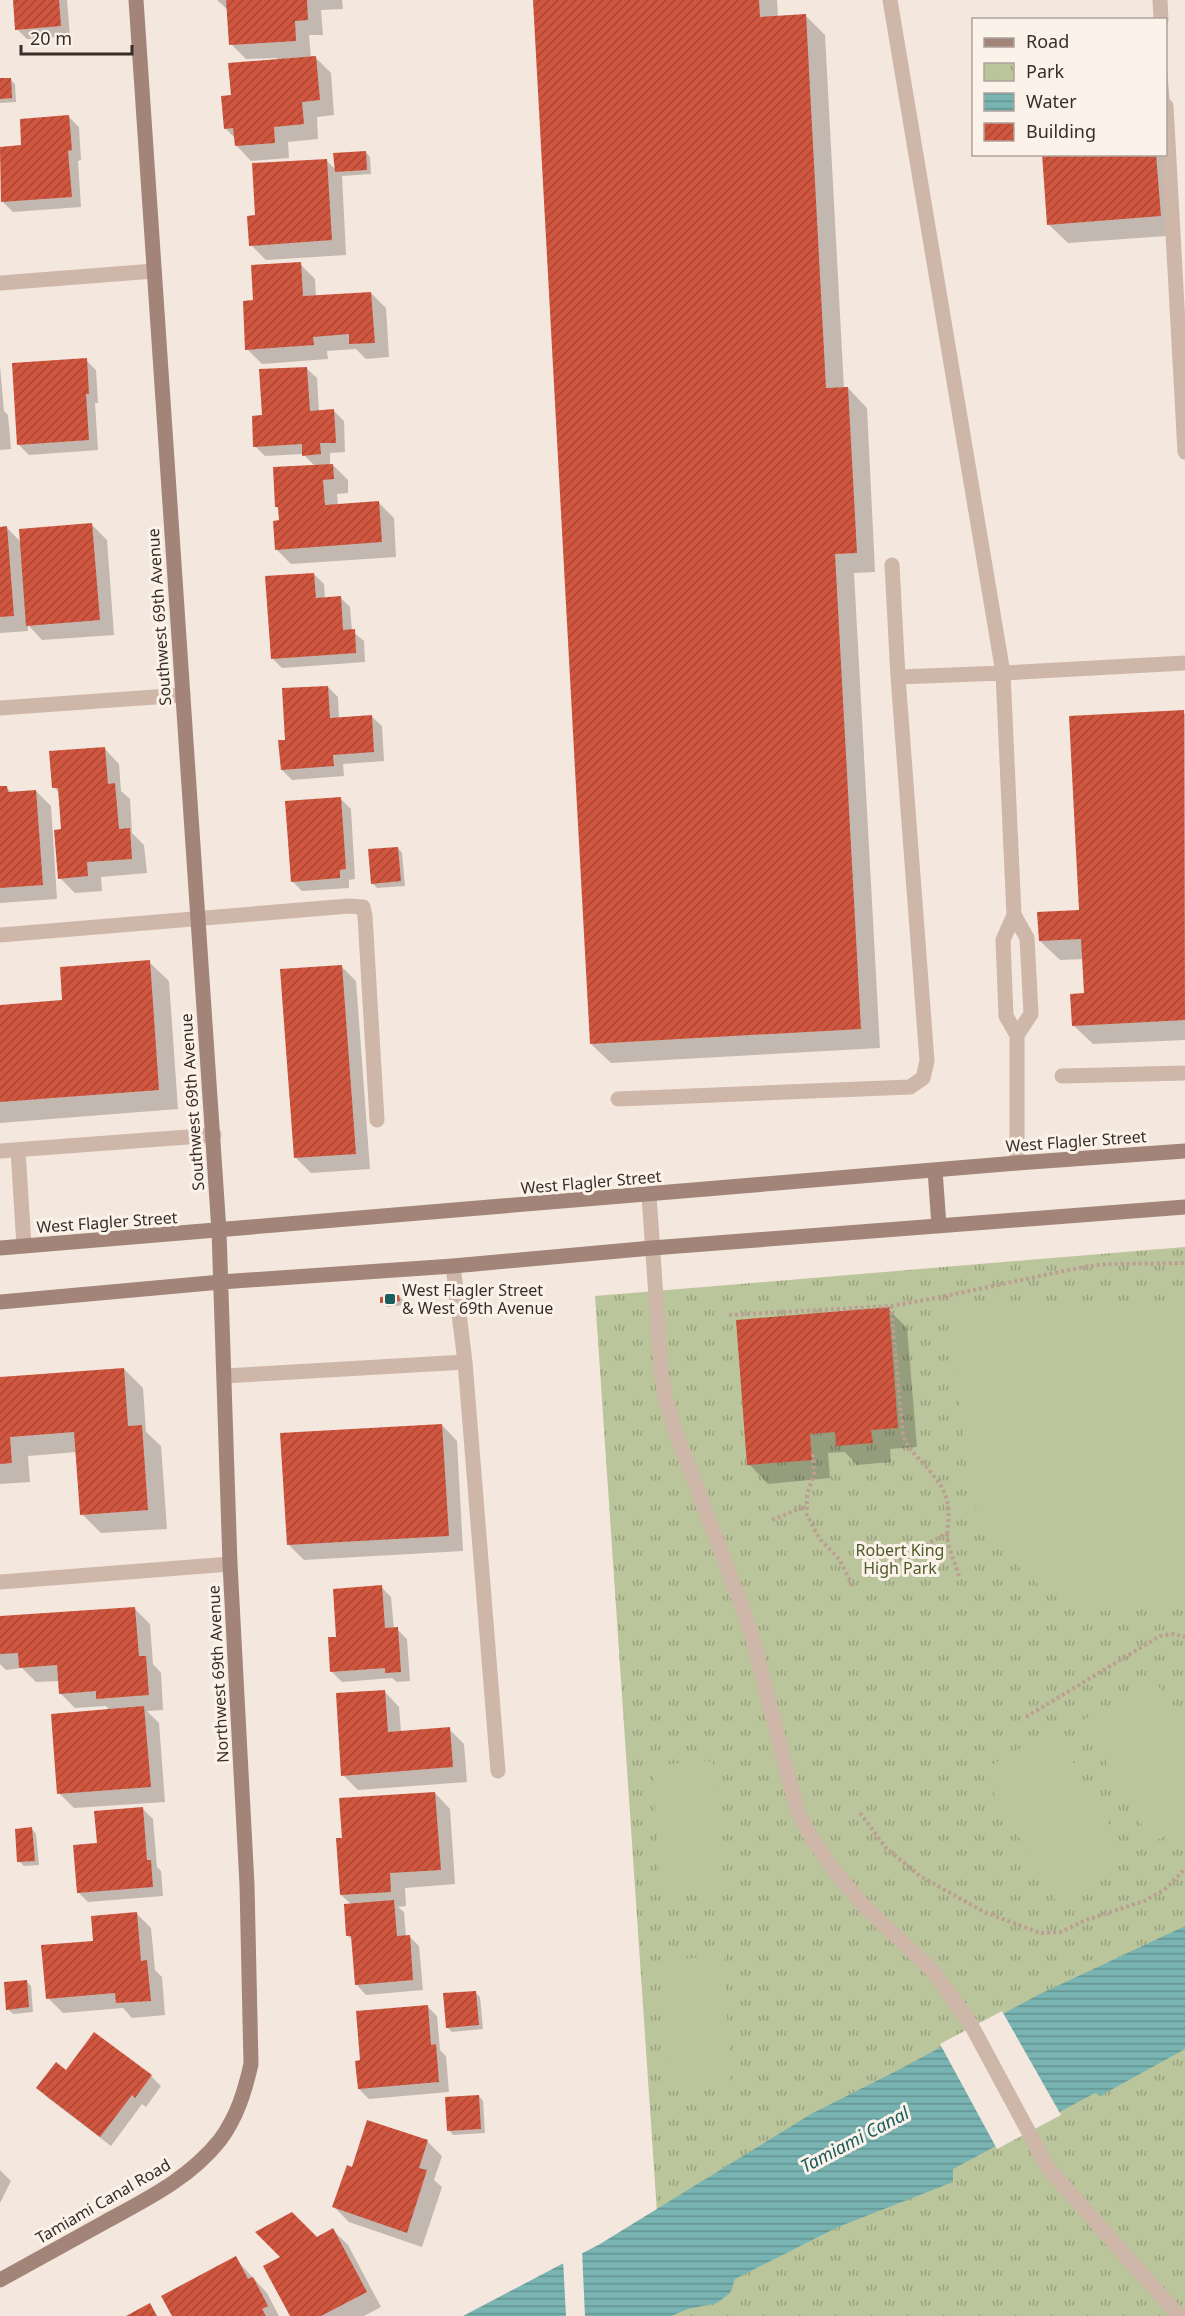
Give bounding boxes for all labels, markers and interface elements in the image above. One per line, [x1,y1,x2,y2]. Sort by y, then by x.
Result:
scale bar [21,18,132,56]
legend [972,18,1167,156]
text: 20 m [30,26,72,50]
text: Road [1026,29,1069,53]
text: Park [1026,59,1064,83]
text: Water [1026,89,1077,113]
text: Building [1026,119,1096,143]
street label: Southwest 69th Avenue [142,528,176,706]
street label: Southwest 69th Avenue [175,1013,209,1191]
street label: West Flagler Street [1005,1125,1147,1157]
street label: West Flagler Street [520,1165,662,1199]
street label: West Flagler Street [36,1206,178,1238]
place label: West Flagler Street & West 69th Avenue [402,1279,553,1319]
marker: West Flagler Street & West 69th Avenue [383,1292,397,1306]
park label: Robert King High Park [856,1539,944,1579]
street label: Northwest 69th Avenue [202,1585,234,1763]
water label: Tamiami Canal [796,2100,913,2178]
street label: Tamiami Canal Road [31,2153,175,2249]

